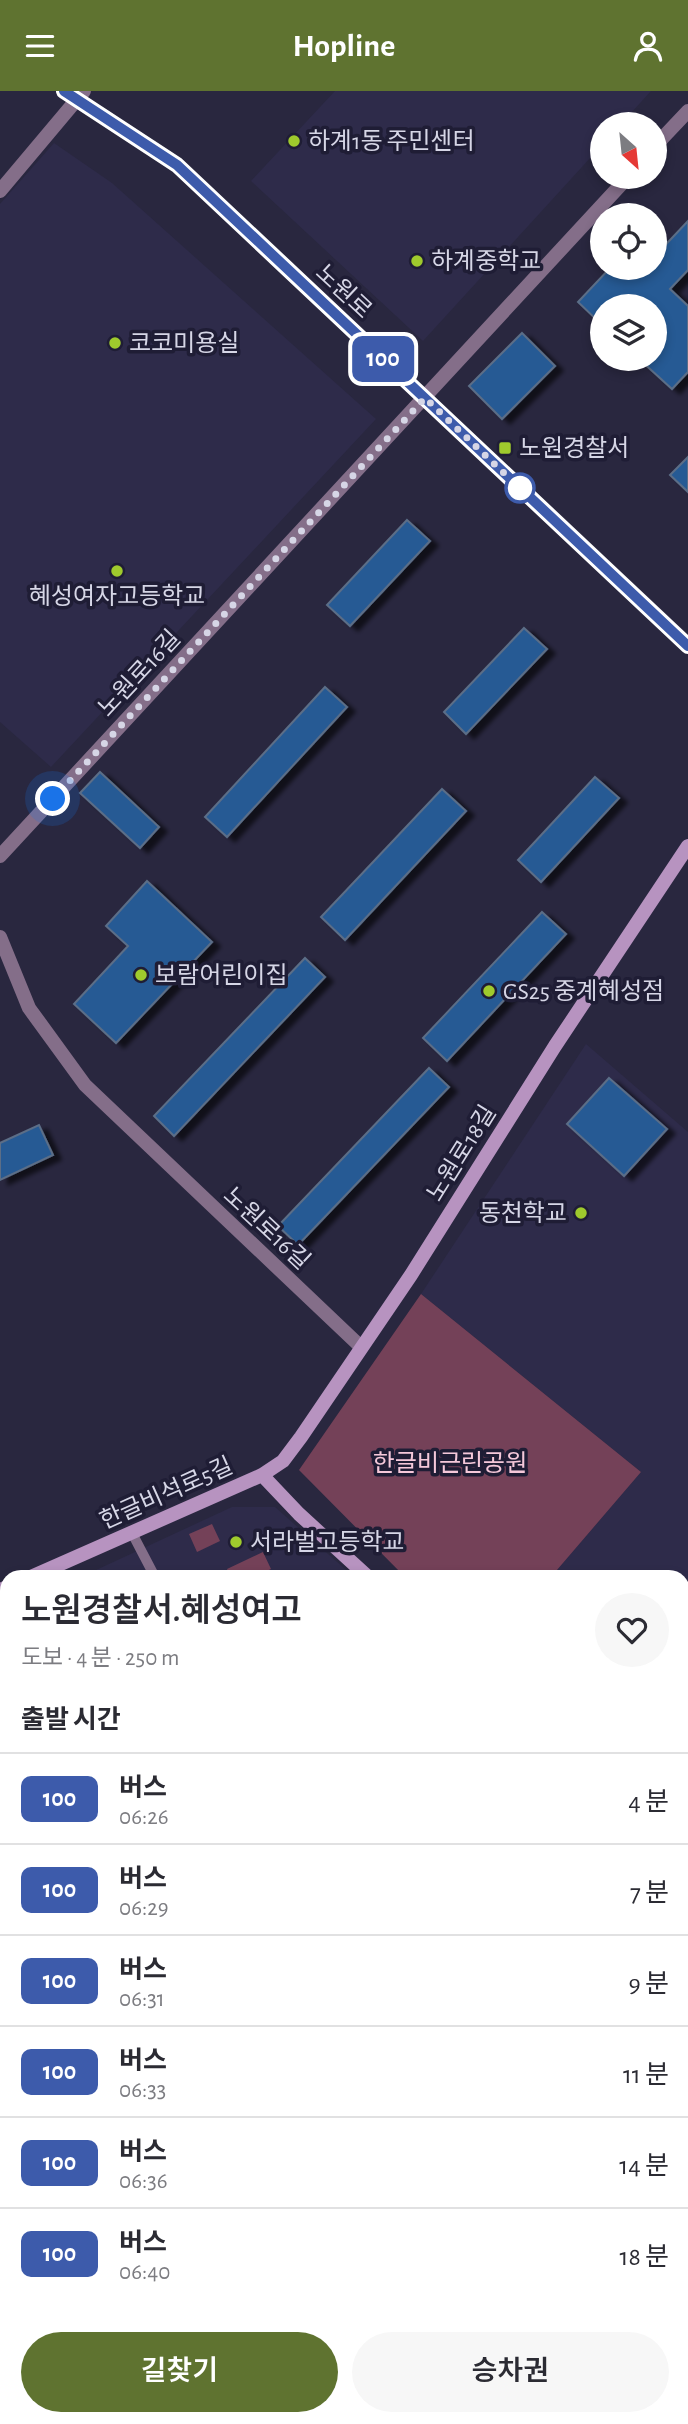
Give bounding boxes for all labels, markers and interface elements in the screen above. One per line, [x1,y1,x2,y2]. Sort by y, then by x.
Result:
icon: menu [21,27,59,65]
icon: person [629,27,667,65]
text: Hopline [293,30,395,62]
north arrow [590,112,667,189]
map controls [590,112,667,371]
place label: 하계1동 주민센터 [308,129,475,154]
marker: 하계1동 주민센터 [286,133,302,149]
button: locate [590,203,667,280]
place label: 하계중학교 [431,248,541,274]
marker: 하계중학교 [409,253,425,269]
street label: 노원로 [311,260,376,323]
button: layers [590,294,667,371]
place label: 코코미용실 [129,331,239,356]
marker: 코코미용실 [107,335,123,351]
line badge: 100 [343,336,423,382]
text: 100 [366,347,400,371]
place label: 노원경찰서 [519,435,629,461]
marker: 노원경찰서 [497,440,513,456]
unlabelled marker [505,473,535,503]
marker: 혜성여자고등학교 [109,563,125,579]
place label: 혜성여자고등학교 [29,583,205,609]
street label: 노원로16길 [93,625,185,721]
your location [35,781,70,816]
place label: 보람어린이집 [155,963,287,988]
marker: 보람어린이집 [133,967,149,983]
place label: GS25 중계혜성점 [503,978,664,1004]
marker: GS25 중계혜성점 [481,983,497,999]
street label: 노원로18길 [422,1101,501,1206]
street label: 노원로16길 [219,1182,315,1274]
place label: 동천학교 [479,1200,567,1226]
marker: 동천학교 [573,1205,589,1221]
park label: 한글비근린공원 [373,1451,527,1476]
street label: 한글비석로5길 [96,1453,236,1534]
place label: 서라벌고등학교 [250,1529,405,1555]
marker: 서라벌고등학교 [228,1534,244,1550]
button: heart [595,1593,669,1667]
text: 노원경찰서.혜성여고 [21,1595,302,1628]
text: 도보 · 4 분 · 250 m [21,1647,179,1670]
text: 출발 시간 [21,1707,121,1733]
text: 버스 [119,1775,167,1801]
text: 100 [43,1787,76,1811]
text: 4 분 [628,1789,669,1815]
text: 06:26 [119,1806,169,1829]
text: 버스 [119,1866,167,1892]
text: 100 [43,1878,76,1902]
text: 7 분 [630,1880,669,1906]
text: 06:29 [119,1897,169,1920]
text: 버스 [119,1957,167,1983]
text: 100 [43,1969,76,1993]
text: 9 분 [629,1971,669,1997]
text: 06:31 [119,1988,165,2011]
text: 버스 [119,2048,167,2074]
text: 100 [43,2060,76,2084]
text: 11 분 [623,2062,669,2088]
text: 06:33 [119,2079,166,2102]
text: 버스 [119,2139,167,2165]
text: 100 [43,2151,76,2175]
text: 14 분 [619,2153,669,2179]
text: 06:36 [119,2170,168,2193]
text: 버스 [119,2230,167,2256]
text: 100 [43,2242,76,2266]
text: 18 분 [620,2244,669,2270]
text: 06:40 [119,2261,170,2284]
button: 길찾기 [21,2332,338,2412]
button: 승차권 [352,2332,669,2412]

